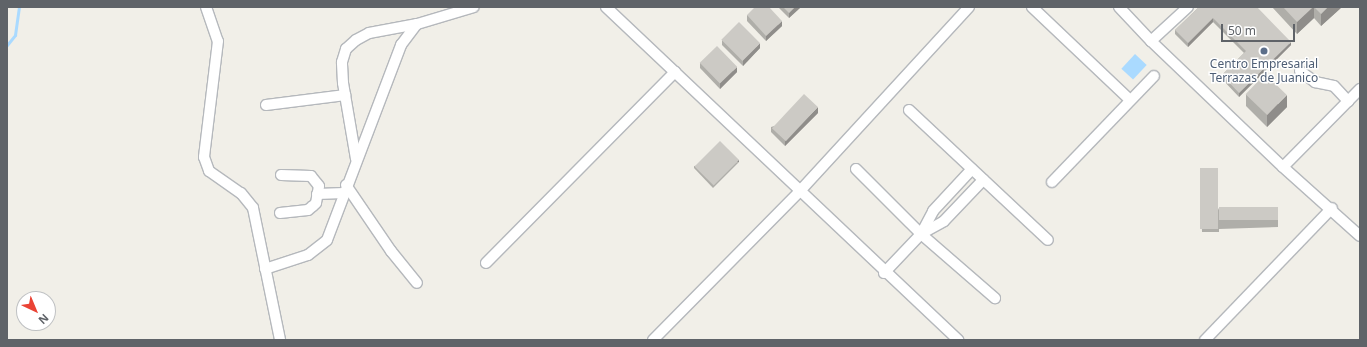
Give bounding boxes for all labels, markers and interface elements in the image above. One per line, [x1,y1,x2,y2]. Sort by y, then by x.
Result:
scale bar [1223,16,1297,42]
text: 50 m [1228,22,1256,39]
marker: Centro Empresarial Terrazas de Juanico [1259,46,1269,56]
place label: Centro Empresarial Terrazas de Juanico [1210,57,1318,85]
north arrow [16,291,56,331]
text: N [36,311,52,328]

